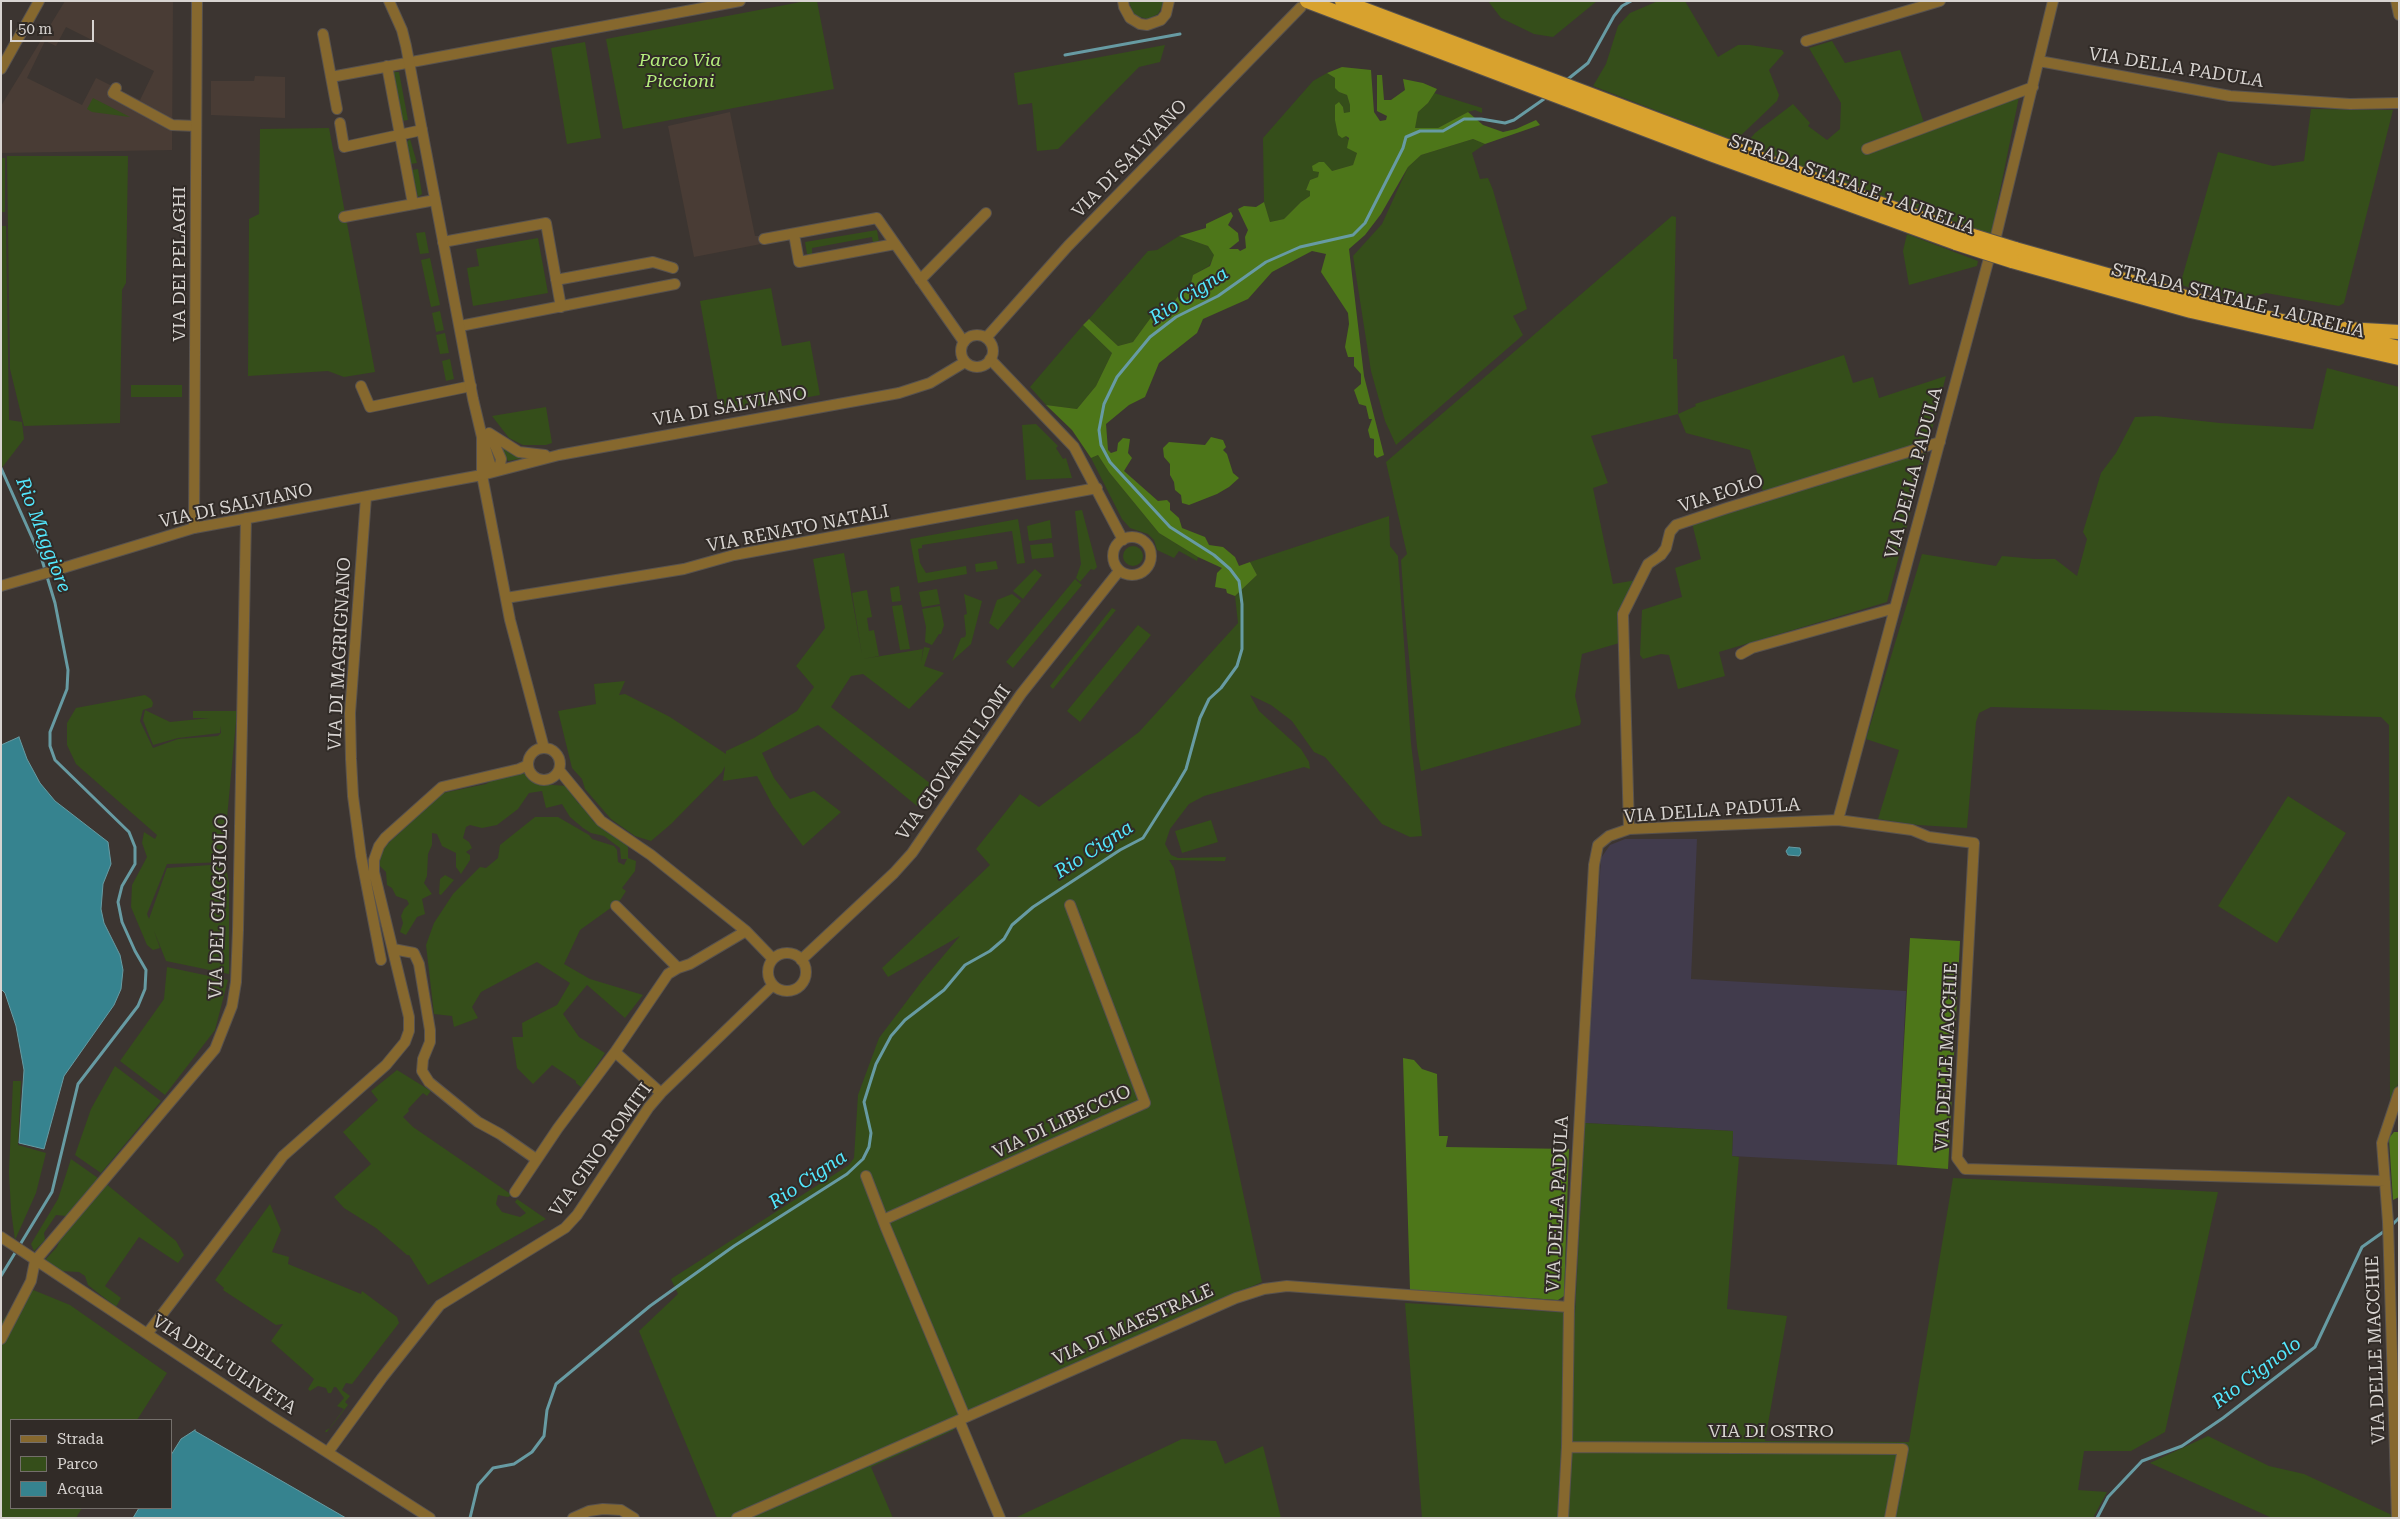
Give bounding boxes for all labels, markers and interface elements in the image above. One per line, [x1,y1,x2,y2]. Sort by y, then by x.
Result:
scale bar [12,10,96,42]
text: 50 m [18,20,52,38]
street label: VIA DELLA PADULA [2087,43,2265,93]
park label: Parco Via Piccioni [639,50,721,92]
street label: VIA DI SALVIANO [1068,95,1192,223]
street label: STRADA STATALE 1 AURELIA [1726,130,1978,240]
street label: VIA DEI PELAGHI [169,186,191,342]
street label: STRADA STATALE 1 AURELIA [2109,259,2367,343]
water label: Rio Cigna [1146,262,1232,330]
street label: VIA DI SALVIANO [651,383,809,431]
street label: VIA DELLA PADULA [1881,385,1947,561]
street label: VIA EOLO [1676,470,1766,518]
water label: Rio Maggiore [11,474,75,596]
street label: VIA DI SALVIANO [157,479,315,533]
street label: VIA RENATO NATALI [705,501,891,557]
street label: VIA DI MAGRIGNANO [324,557,356,751]
street label: VIA GIOVANNI LOMI [892,681,1016,845]
street label: VIA DELLA PADULA [1623,794,1801,828]
street label: VIA DEL GIAGGIOLO [205,814,233,1000]
water label: Rio Cigna [1051,816,1137,884]
street label: VIA DELLE MACCHIE [1931,962,1963,1152]
street label: VIA GINO ROMITI [545,1079,657,1221]
street label: VIA DI LIBECCIO [990,1081,1134,1163]
street label: VIA DELLA PADULA [1543,1115,1573,1293]
water label: Rio Cigna [765,1146,851,1214]
street label: VIA DELLE MACCHIE [2362,1255,2390,1445]
street label: VIA DI MAESTRALE [1049,1280,1217,1370]
street label: VIA DELL'ULIVETA [148,1310,300,1420]
water label: Rio Cignolo [2208,1332,2306,1414]
legend [10,1419,172,1509]
street label: VIA DI OSTRO [1708,1421,1834,1443]
text: Strada [57,1430,104,1448]
text: Parco [57,1455,98,1473]
text: Acqua [57,1480,103,1498]

